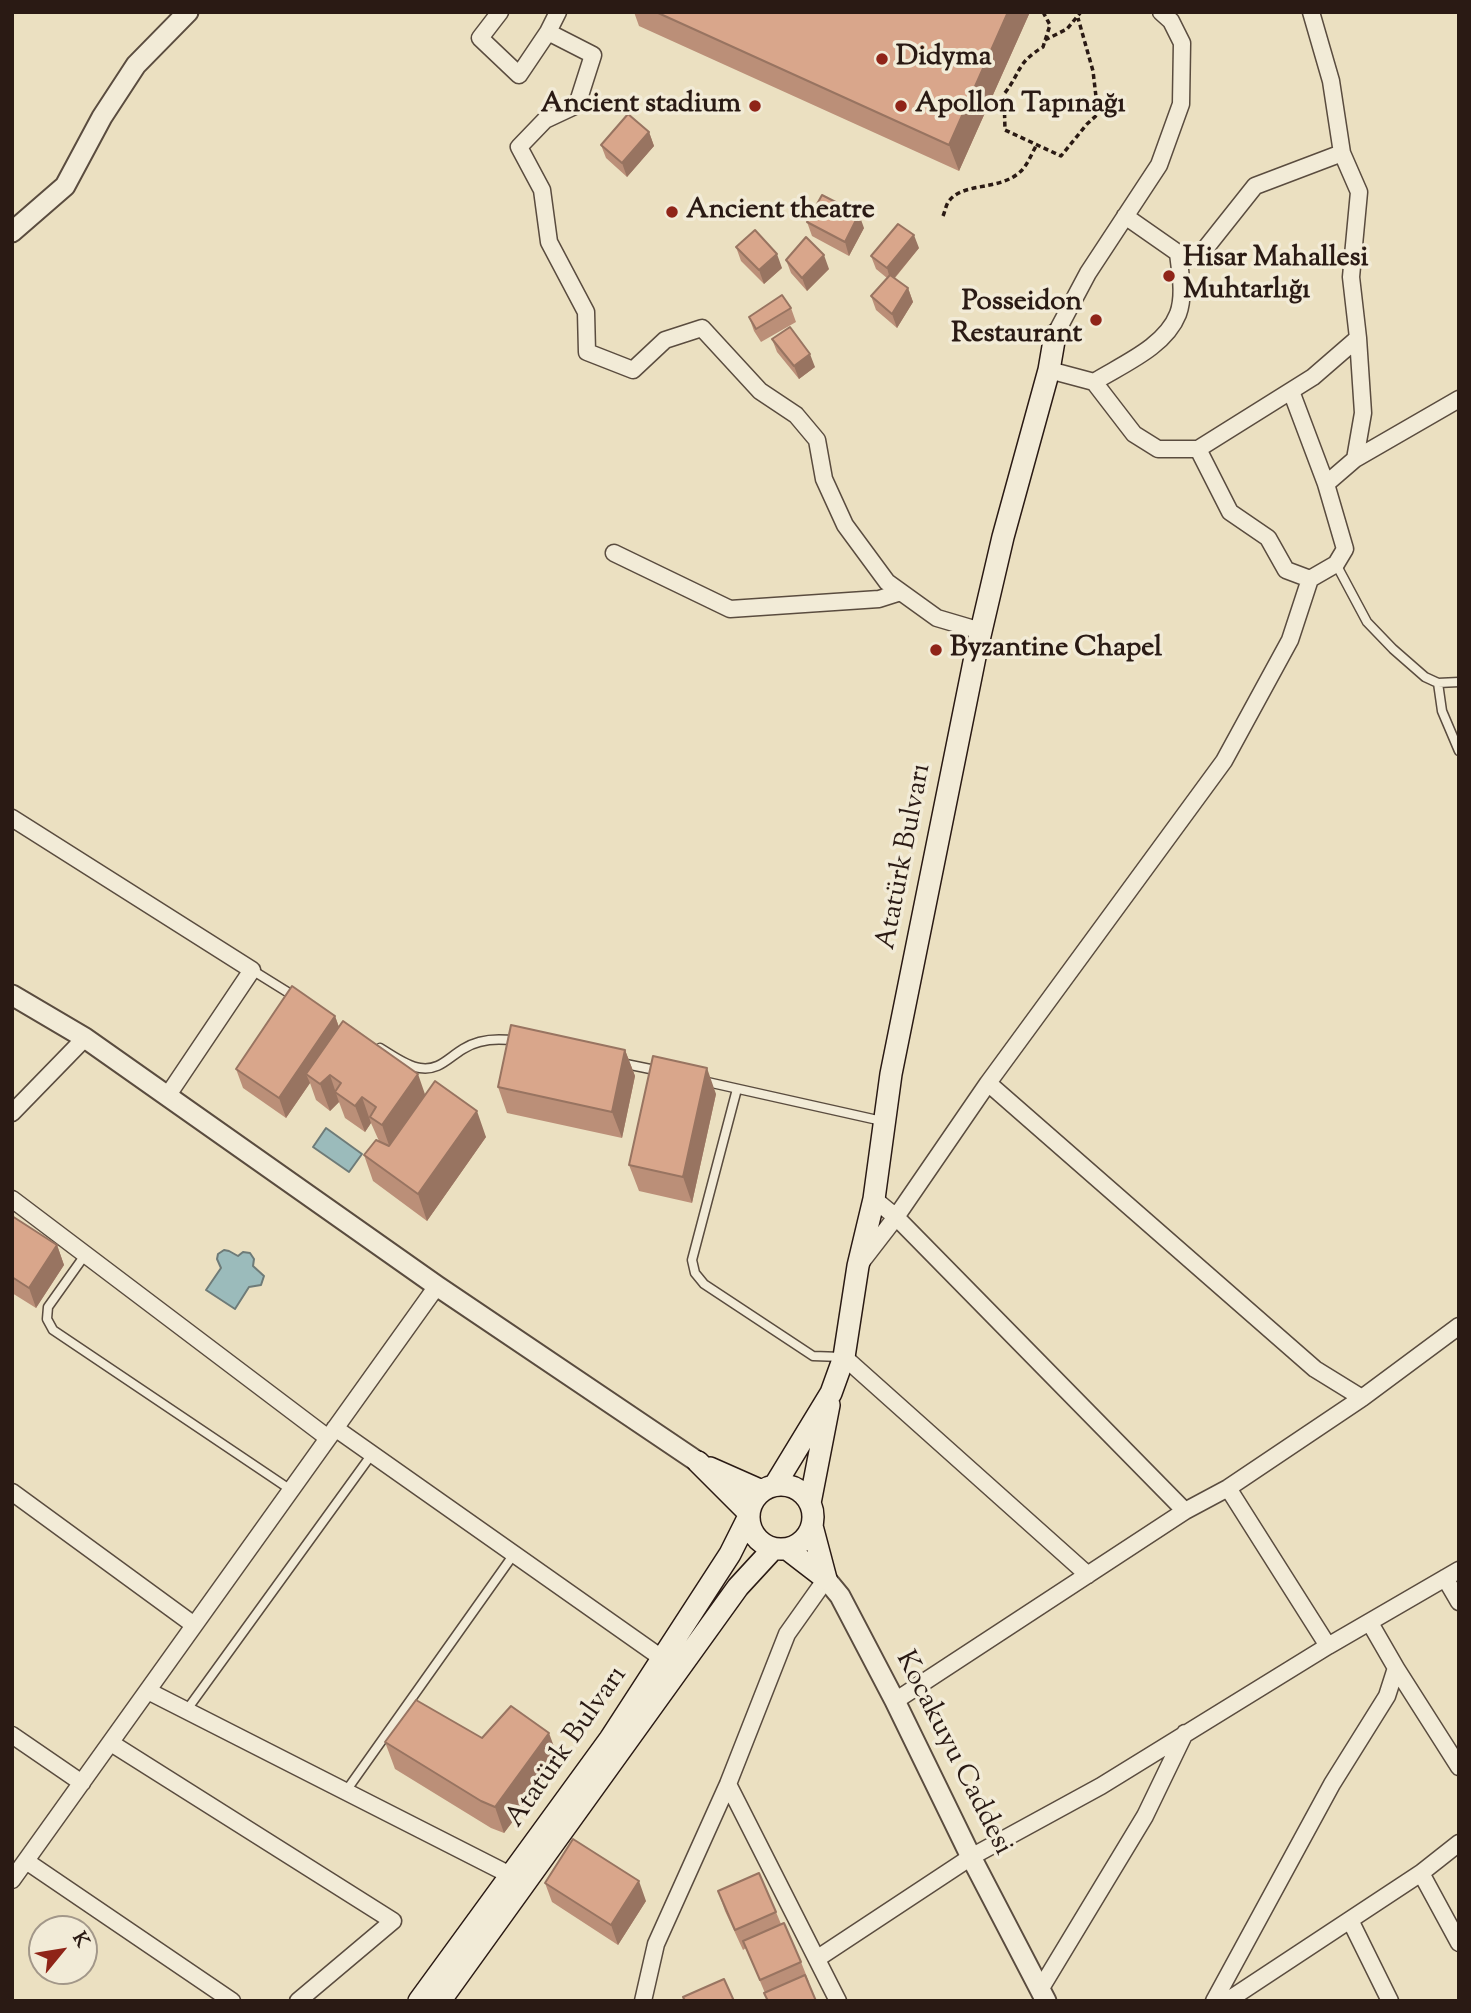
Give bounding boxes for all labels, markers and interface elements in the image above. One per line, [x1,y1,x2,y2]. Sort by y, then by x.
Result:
place label: Didyma [896,42,992,76]
marker: Didyma [874,51,890,67]
place label: Ancient stadium [541,89,741,123]
place label: Apollon Tapınağı [915,89,1125,123]
marker: Ancient stadium [747,98,763,114]
marker: Apollon Tapınağı [893,98,909,114]
place label: Ancient theatre [686,195,875,229]
marker: Ancient theatre [664,204,680,220]
place label: Hisar Mahallesi Muhtarlığı [1183,243,1368,309]
marker: Hisar Mahallesi Muhtarlığı [1161,268,1177,284]
place label: Posseidon Restaurant [951,287,1082,353]
marker: Posseidon Restaurant [1088,312,1104,328]
place label: Byzantine Chapel [950,633,1162,667]
marker: Byzantine Chapel [928,642,944,658]
street label: Atatürk Bulvarı [871,761,941,953]
street label: Kocakuyu Caddesi [886,1646,1018,1862]
street label: Atatürk Bulvarı [500,1661,636,1835]
north arrow [28,1915,98,1985]
text: K [65,1928,95,1953]

